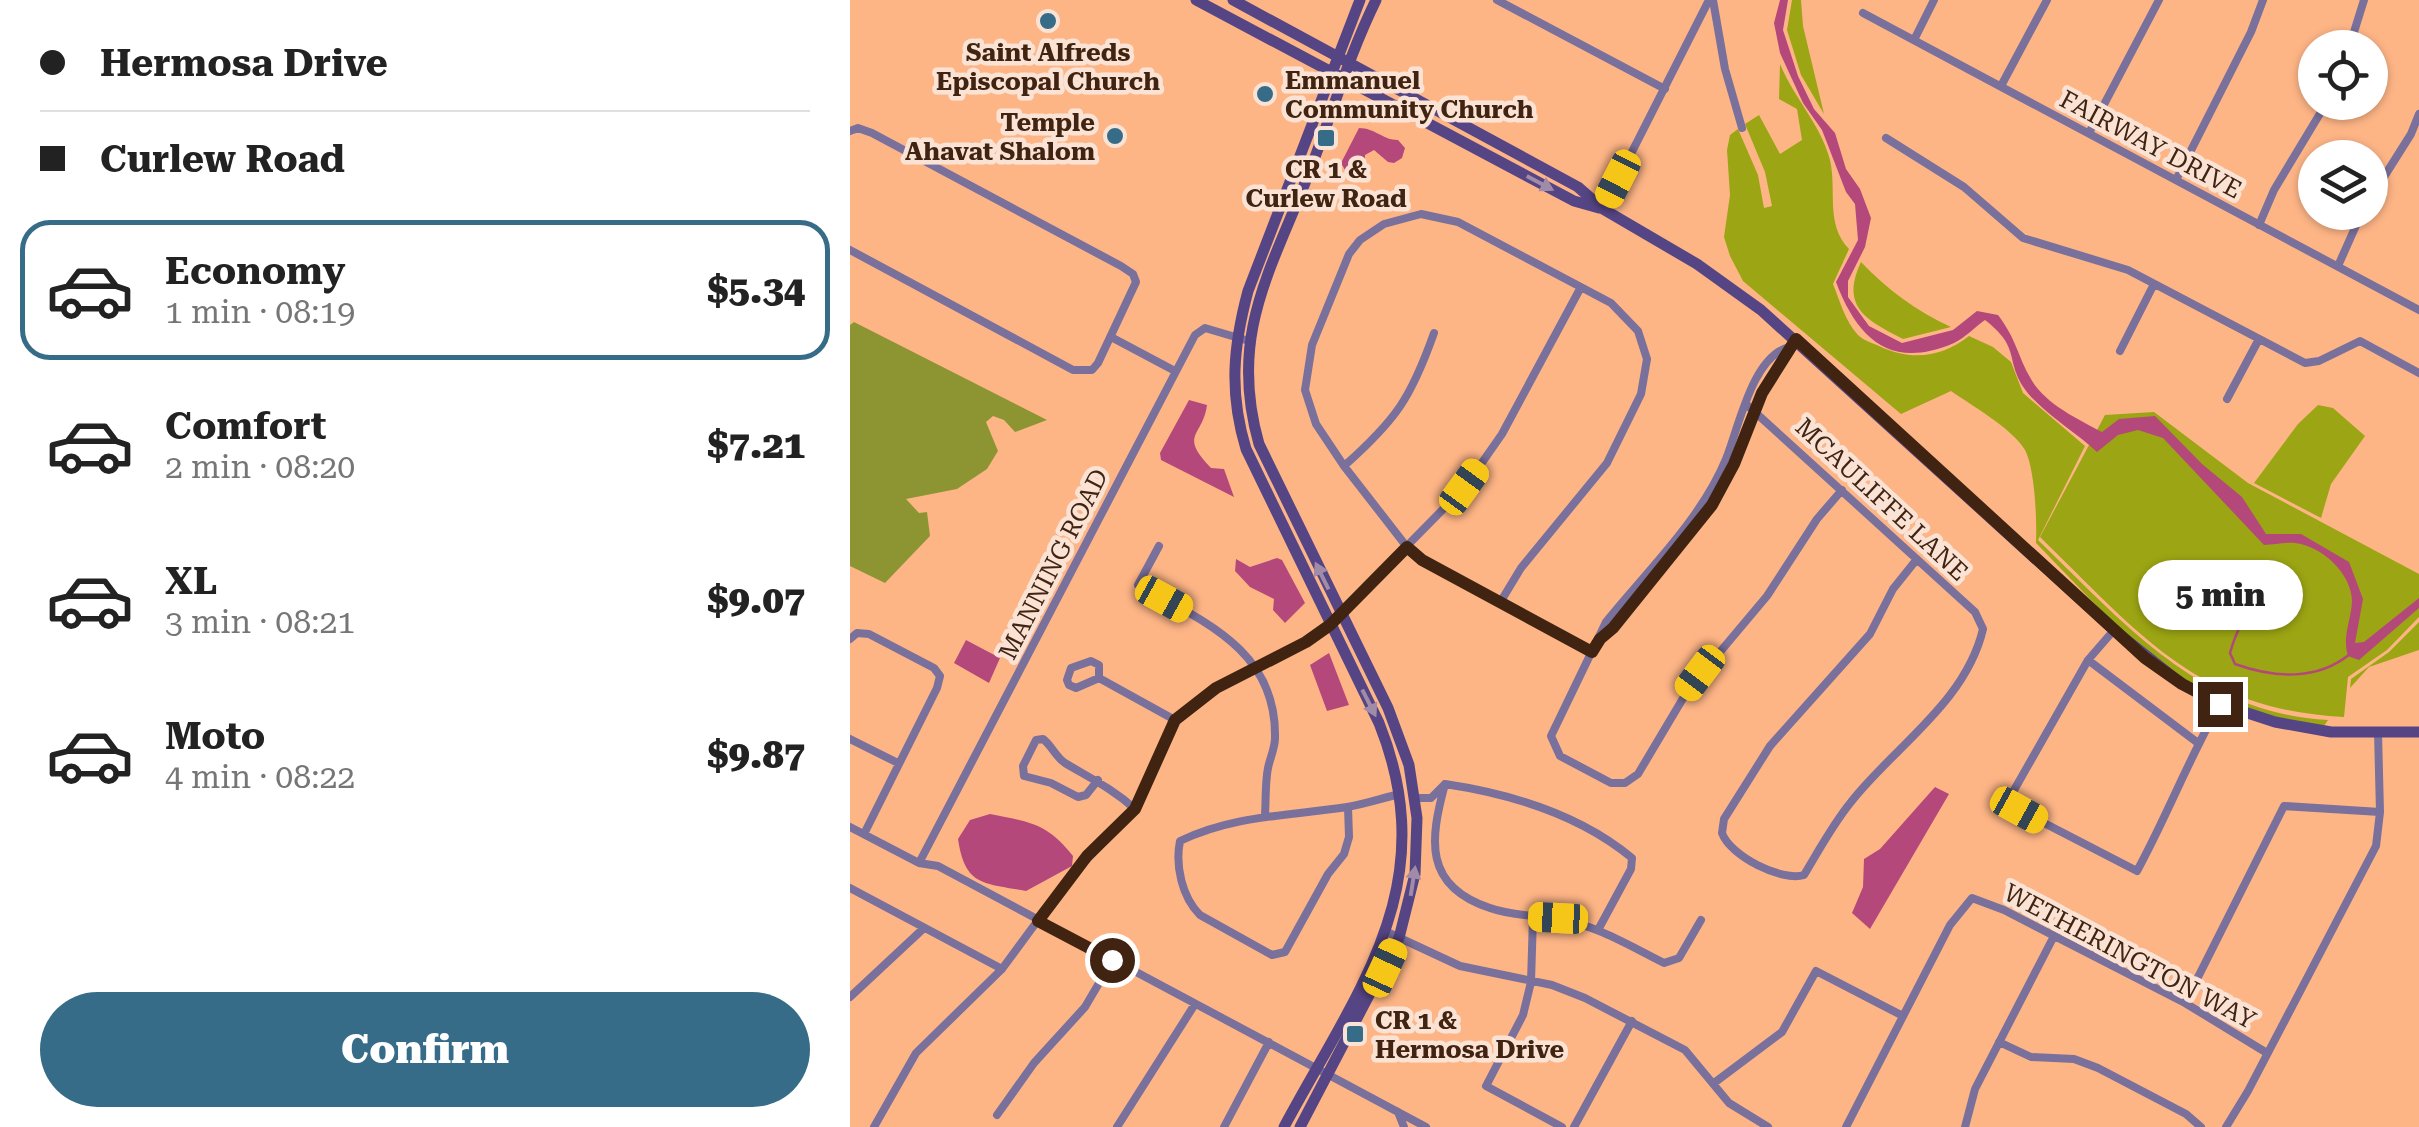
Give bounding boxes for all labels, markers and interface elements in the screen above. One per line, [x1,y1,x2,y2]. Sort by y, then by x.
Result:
marker: Saint Alfreds Episcopal Church [1037,10,1059,32]
map controls [2298,30,2388,230]
button: locate [2298,30,2388,120]
place label: Saint Alfreds Episcopal Church [936,38,1160,96]
text: Hermosa Drive [100,41,388,85]
place label: Emmanuel Community Church [1285,66,1534,124]
marker: Emmanuel Community Church [1254,83,1276,105]
street label: FAIRWAY DRIVE [2055,84,2247,205]
place label: Temple Ahavat Shalom [905,108,1095,166]
marker: Temple Ahavat Shalom [1104,125,1126,147]
marker: CR 1 & Curlew Road [1315,127,1337,149]
text: Curlew Road [100,137,345,181]
button: layers [2298,140,2388,230]
car [1591,145,1645,213]
place label: CR 1 & Curlew Road [1245,155,1407,213]
one-way arrow [1525,174,1554,191]
icon: car [45,245,135,335]
text: Economy [165,249,345,293]
text: $5.34 [707,268,805,312]
text: 1 min · 08:19 [165,293,355,331]
icon: car [45,400,135,490]
text: Comfort [165,404,326,448]
street label: MCAULIFFE LANE [1790,412,1974,587]
text: $7.21 [707,423,805,467]
text: 2 min · 08:20 [165,448,355,486]
car [1434,454,1494,520]
street label: MANNING ROAD [993,464,1114,664]
icon: car [45,555,135,645]
text: XL [165,559,217,603]
callout: 5 min [2138,559,2302,629]
one-way arrow [1314,561,1331,590]
car [1130,571,1198,627]
text: 5 min [2176,576,2265,614]
text: $9.07 [707,578,805,622]
text: 3 min · 08:21 [165,603,355,641]
car [1670,640,1730,706]
route end [2198,682,2243,727]
one-way arrow [1360,689,1377,718]
icon: car [45,710,135,800]
text: Moto [165,714,265,758]
text: $9.87 [707,733,805,777]
text: 4 min · 08:22 [165,758,355,796]
car [1985,782,2053,838]
one-way arrow [1406,864,1421,896]
street label: WETHERINGTON WAY [1999,878,2261,1035]
car [1527,901,1589,935]
car [1359,934,1411,1002]
route start [1090,938,1135,983]
button: Confirm [40,992,810,1107]
place label: CR 1 & Hermosa Drive [1375,1006,1564,1064]
marker: CR 1 & Hermosa Drive [1344,1023,1366,1045]

